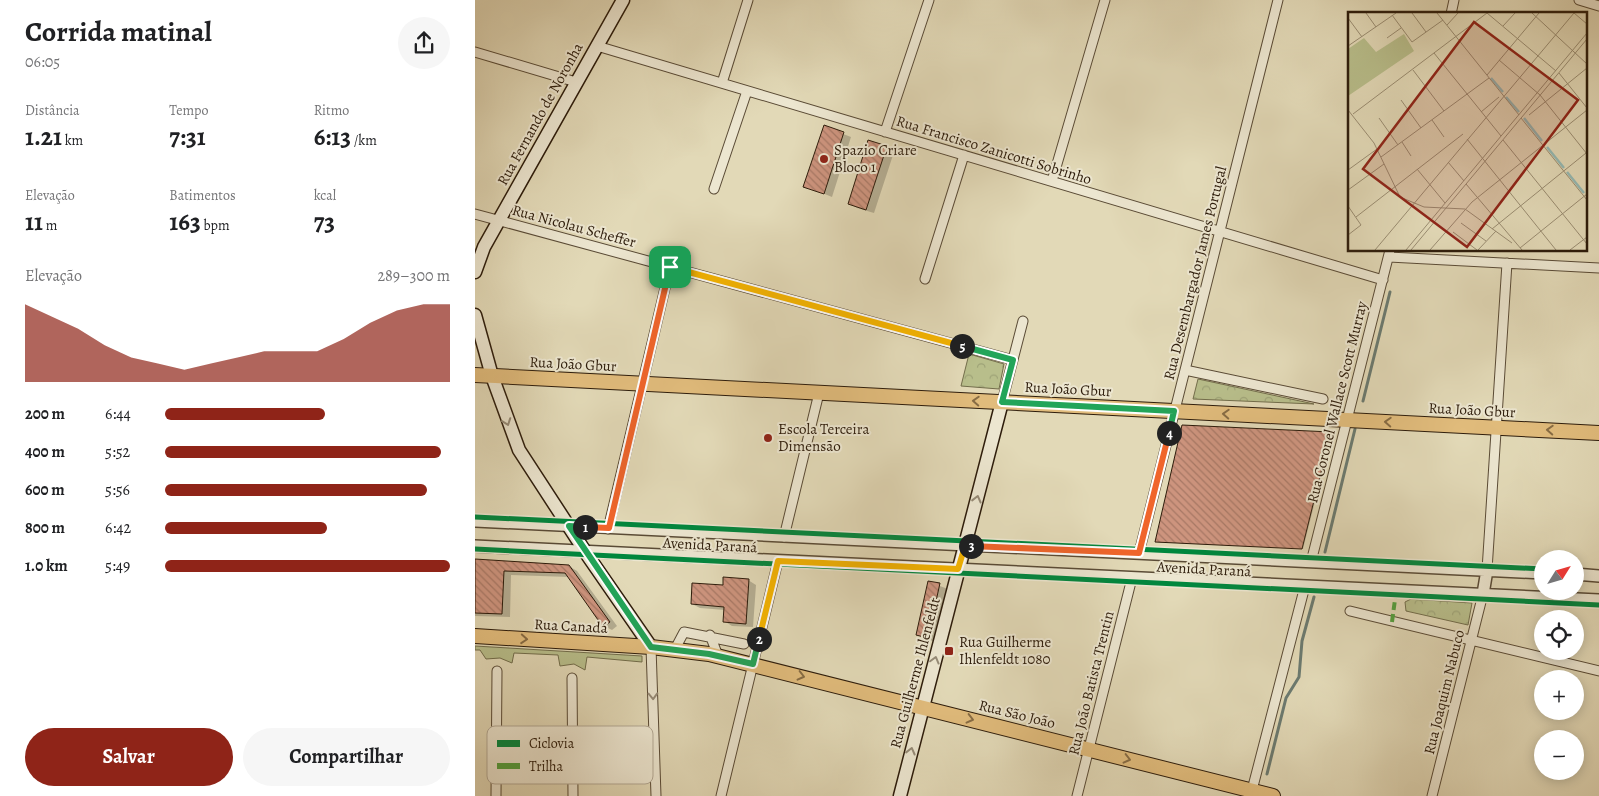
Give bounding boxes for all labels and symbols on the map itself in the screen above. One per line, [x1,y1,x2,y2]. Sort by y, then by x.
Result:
inset map [1348,12,1587,251]
street label: Rua Fernando de Noronha [492,39,588,189]
street label: Rua Francisco Zanicotti Sobrinho [894,111,1094,189]
place label: Spazio Criare Bloco 1 [834,140,917,177]
marker: Spazio Criare Bloco 1 [818,153,830,165]
street label: Rua Desembargador James Portugal [1159,164,1231,382]
street label: Rua Nicolau Scheffer [510,200,638,252]
pin [649,246,691,288]
street label: Rua Coronel Wallace Scott Murray [1302,299,1372,505]
pin: 5 [949,334,975,358]
street label: Rua João Gbur [529,352,617,376]
street label: Rua João Gbur [1024,377,1112,401]
one-way arrow [972,395,980,406]
street label: Rua João Gbur [1428,398,1516,422]
one-way arrow [1221,408,1229,419]
one-way arrow [1384,417,1392,428]
one-way arrow [501,418,511,426]
place label: Escola Terceira Dimensão [778,419,869,456]
pin: 4 [1157,420,1181,446]
one-way arrow [1546,425,1554,436]
marker: Escola Terceira Dimensão [762,432,774,444]
one-way arrow [971,494,982,503]
pin: 1 [573,514,597,540]
street label: Avenida Paraná [661,532,758,557]
pin: 3 [959,534,983,558]
north arrow [1534,550,1584,600]
street label: Avenida Paraná [1155,556,1252,581]
street label: Rua Guilherme Ihlenfeldt [885,595,945,751]
street label: Rua João Batista Trentin [1063,609,1119,757]
street label: Rua Canadá [534,614,608,638]
pin: 2 [747,626,771,652]
street label: Rua Joaquim Nabuco [1419,628,1469,756]
place label: Rua Guilherme Ihlenfeldt 1080 [959,632,1051,669]
one-way arrow [520,634,528,645]
marker: Rua Guilherme Ihlenfeldt 1080 [943,645,955,657]
one-way arrow [929,656,939,664]
one-way arrow [796,670,805,681]
one-way arrow [647,692,658,700]
street label: Rua São João [977,695,1057,733]
one-way arrow [965,713,974,724]
legend [487,726,653,784]
text: Ciclovia [529,734,575,753]
one-way arrow [905,747,916,756]
one-way arrow [1123,753,1132,764]
text: Trilha [529,757,563,776]

